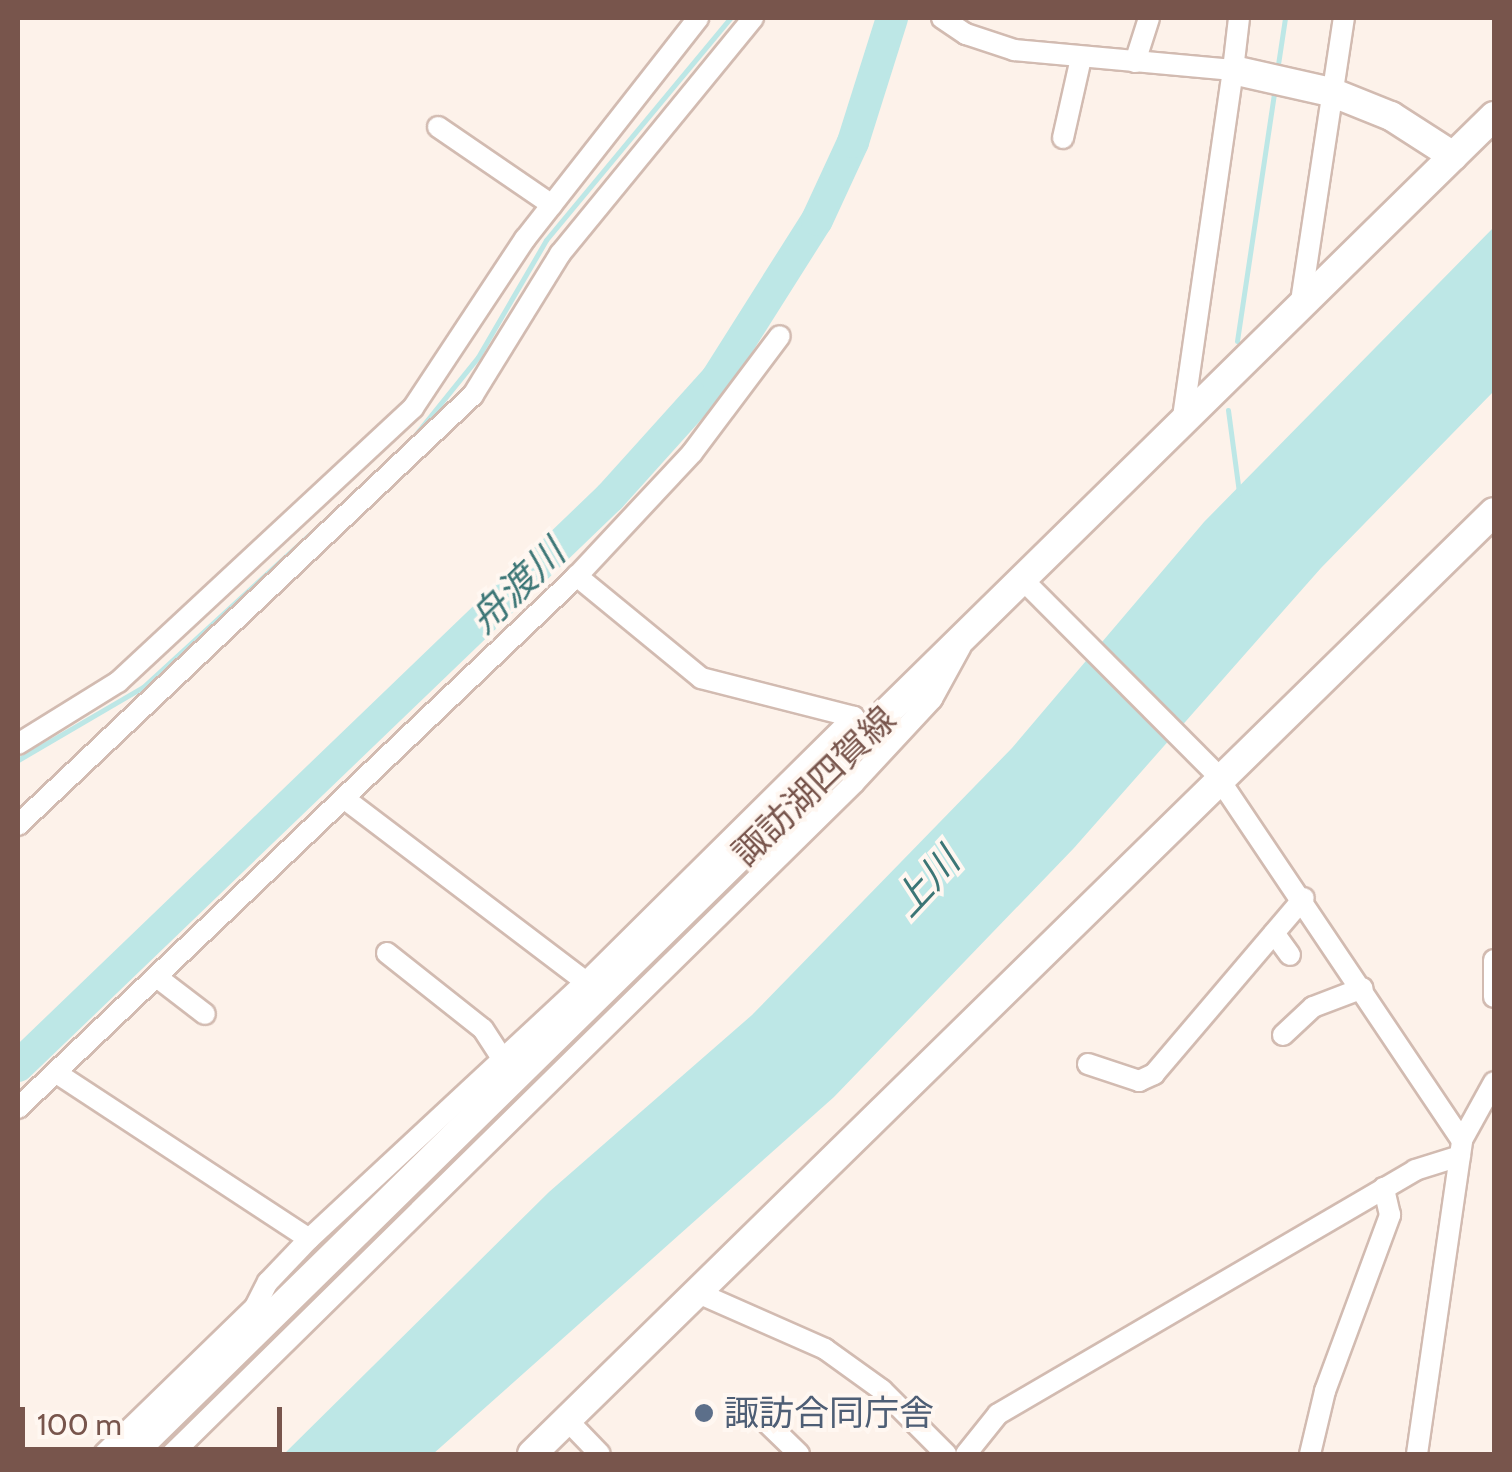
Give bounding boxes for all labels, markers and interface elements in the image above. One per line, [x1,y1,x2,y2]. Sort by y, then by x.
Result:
water label: 舟渡川 [460,530,574,642]
street label: 諏訪湖四賀線 [724,698,904,874]
water label: 上川 [883,839,969,925]
scale bar [25,1387,288,1449]
place label: 諏訪合同庁舎 [724,1392,934,1434]
marker: 諏訪合同庁舎 [693,1402,715,1424]
text: 100 m [37,1406,122,1443]

